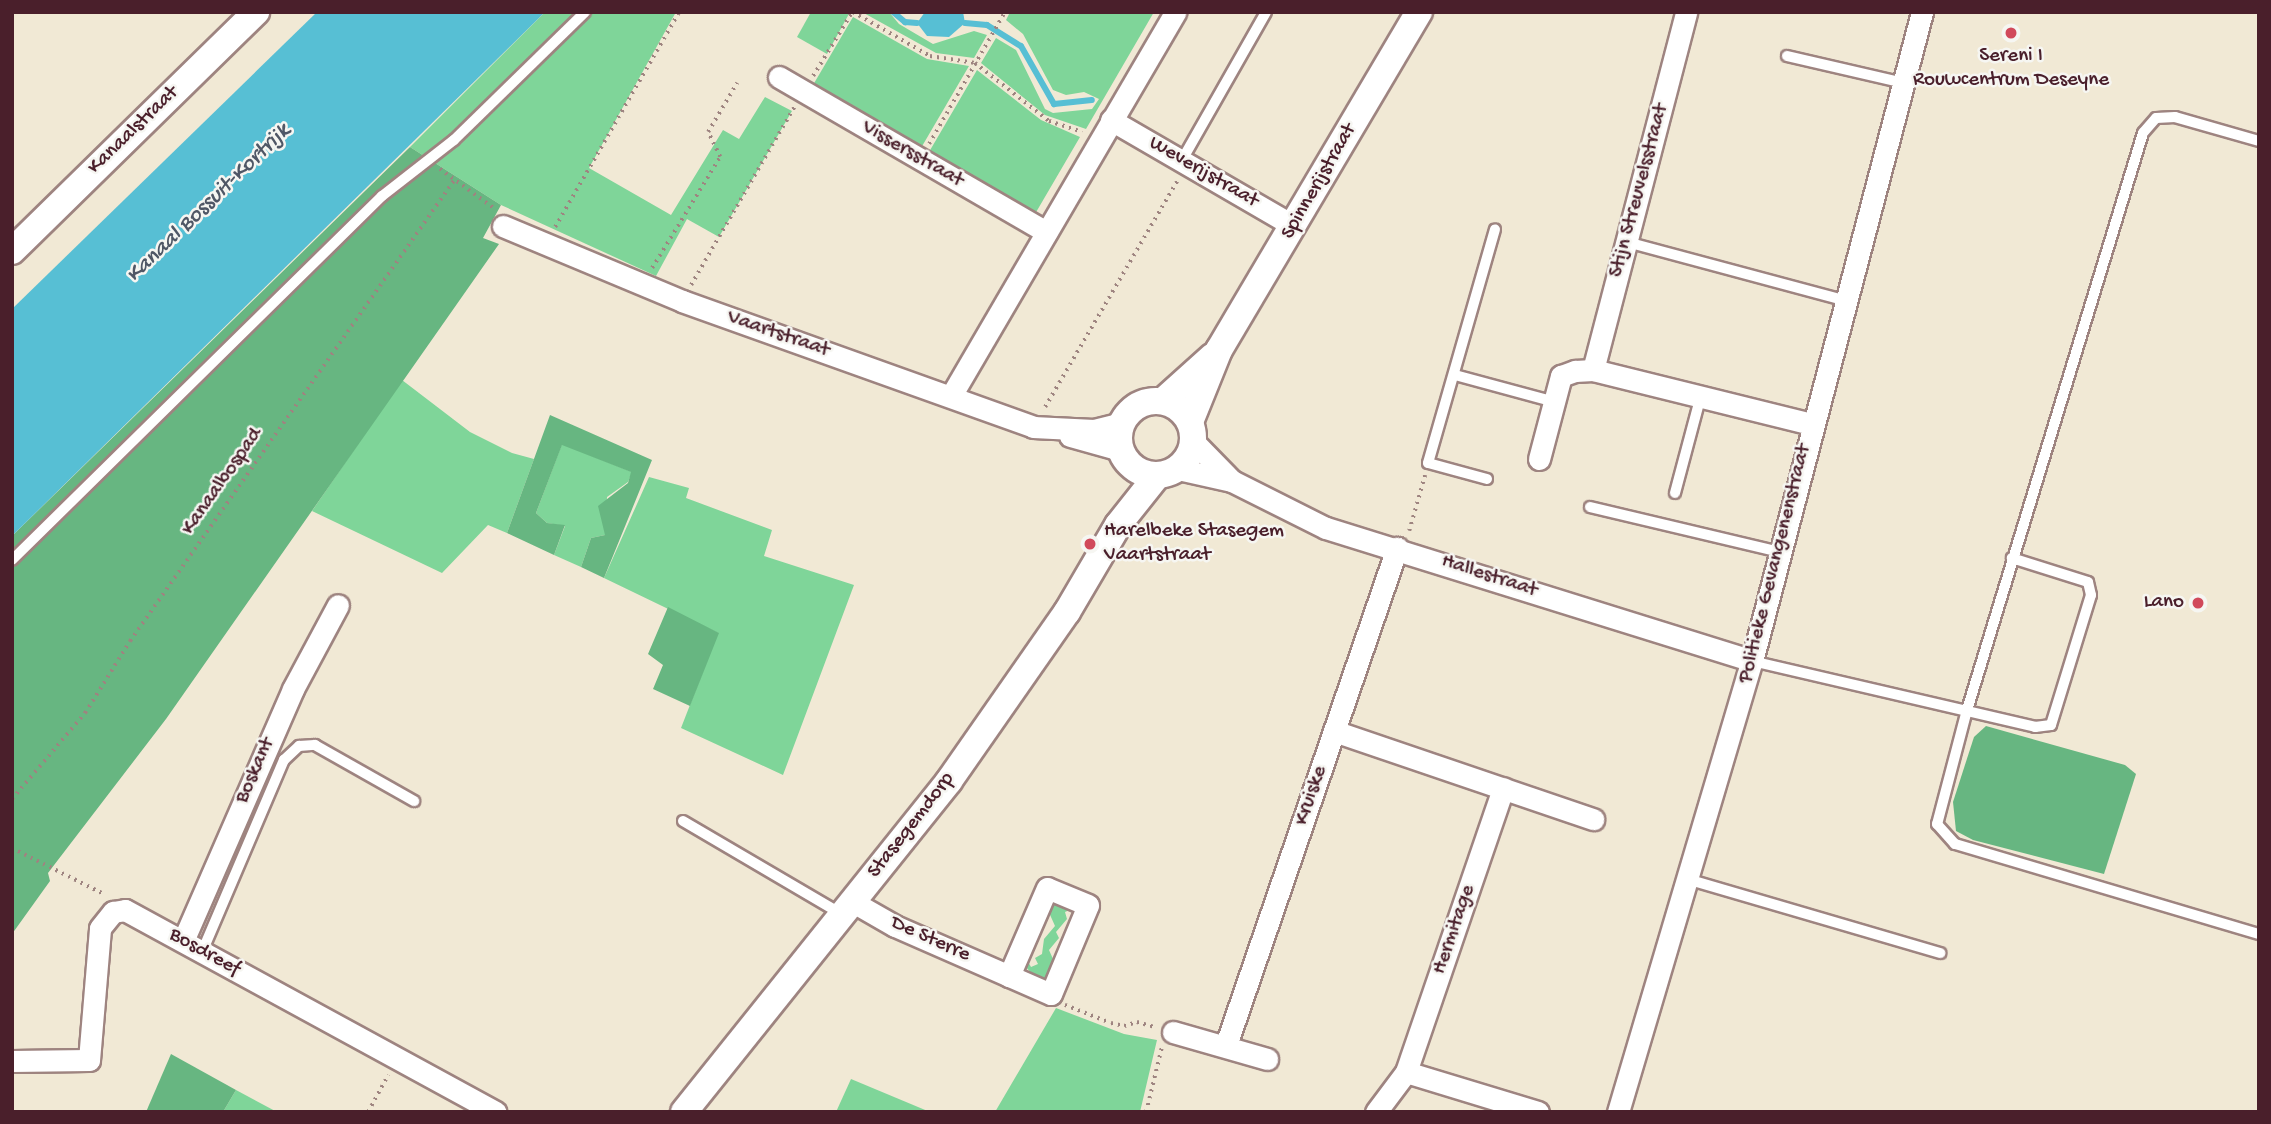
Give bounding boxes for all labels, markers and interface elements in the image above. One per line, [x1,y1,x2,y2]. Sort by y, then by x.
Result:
marker: Sereni I Rouwcentrum Deseyne [2003,25,2019,41]
place label: Sereni I Rouwcentrum Deseyne [1913,44,2109,94]
street label: Kanaalstraat [83,81,185,181]
street label: Stijn Streuvelsstraat [1605,102,1675,280]
street label: Vissersstraat [857,116,967,194]
water label: Kanaal Bossuit-Kortrijk [121,118,297,290]
street label: Spinnerijstraat [1277,120,1363,244]
street label: Weverijstraat [1144,131,1262,215]
street label: Vaartstraat [723,306,833,364]
street label: Kanaalbospad [177,424,269,540]
street label: Politieke Gevangenenstraat [1734,442,1818,686]
place label: Harelbeke Stasegem Vaartstraat [1104,519,1284,569]
marker: Harelbeke Stasegem Vaartstraat [1082,536,1098,552]
street label: Hallestraat [1438,550,1540,604]
place label: Lano [2144,590,2184,616]
marker: Lano [2190,595,2206,611]
street label: Boskant [230,734,282,808]
street label: Kruiske [1290,763,1334,829]
street label: Stasegemdorp [863,768,961,884]
street label: Hermitage [1428,882,1482,978]
street label: De Sterre [886,911,974,969]
street label: Bosdreef [164,923,244,983]

